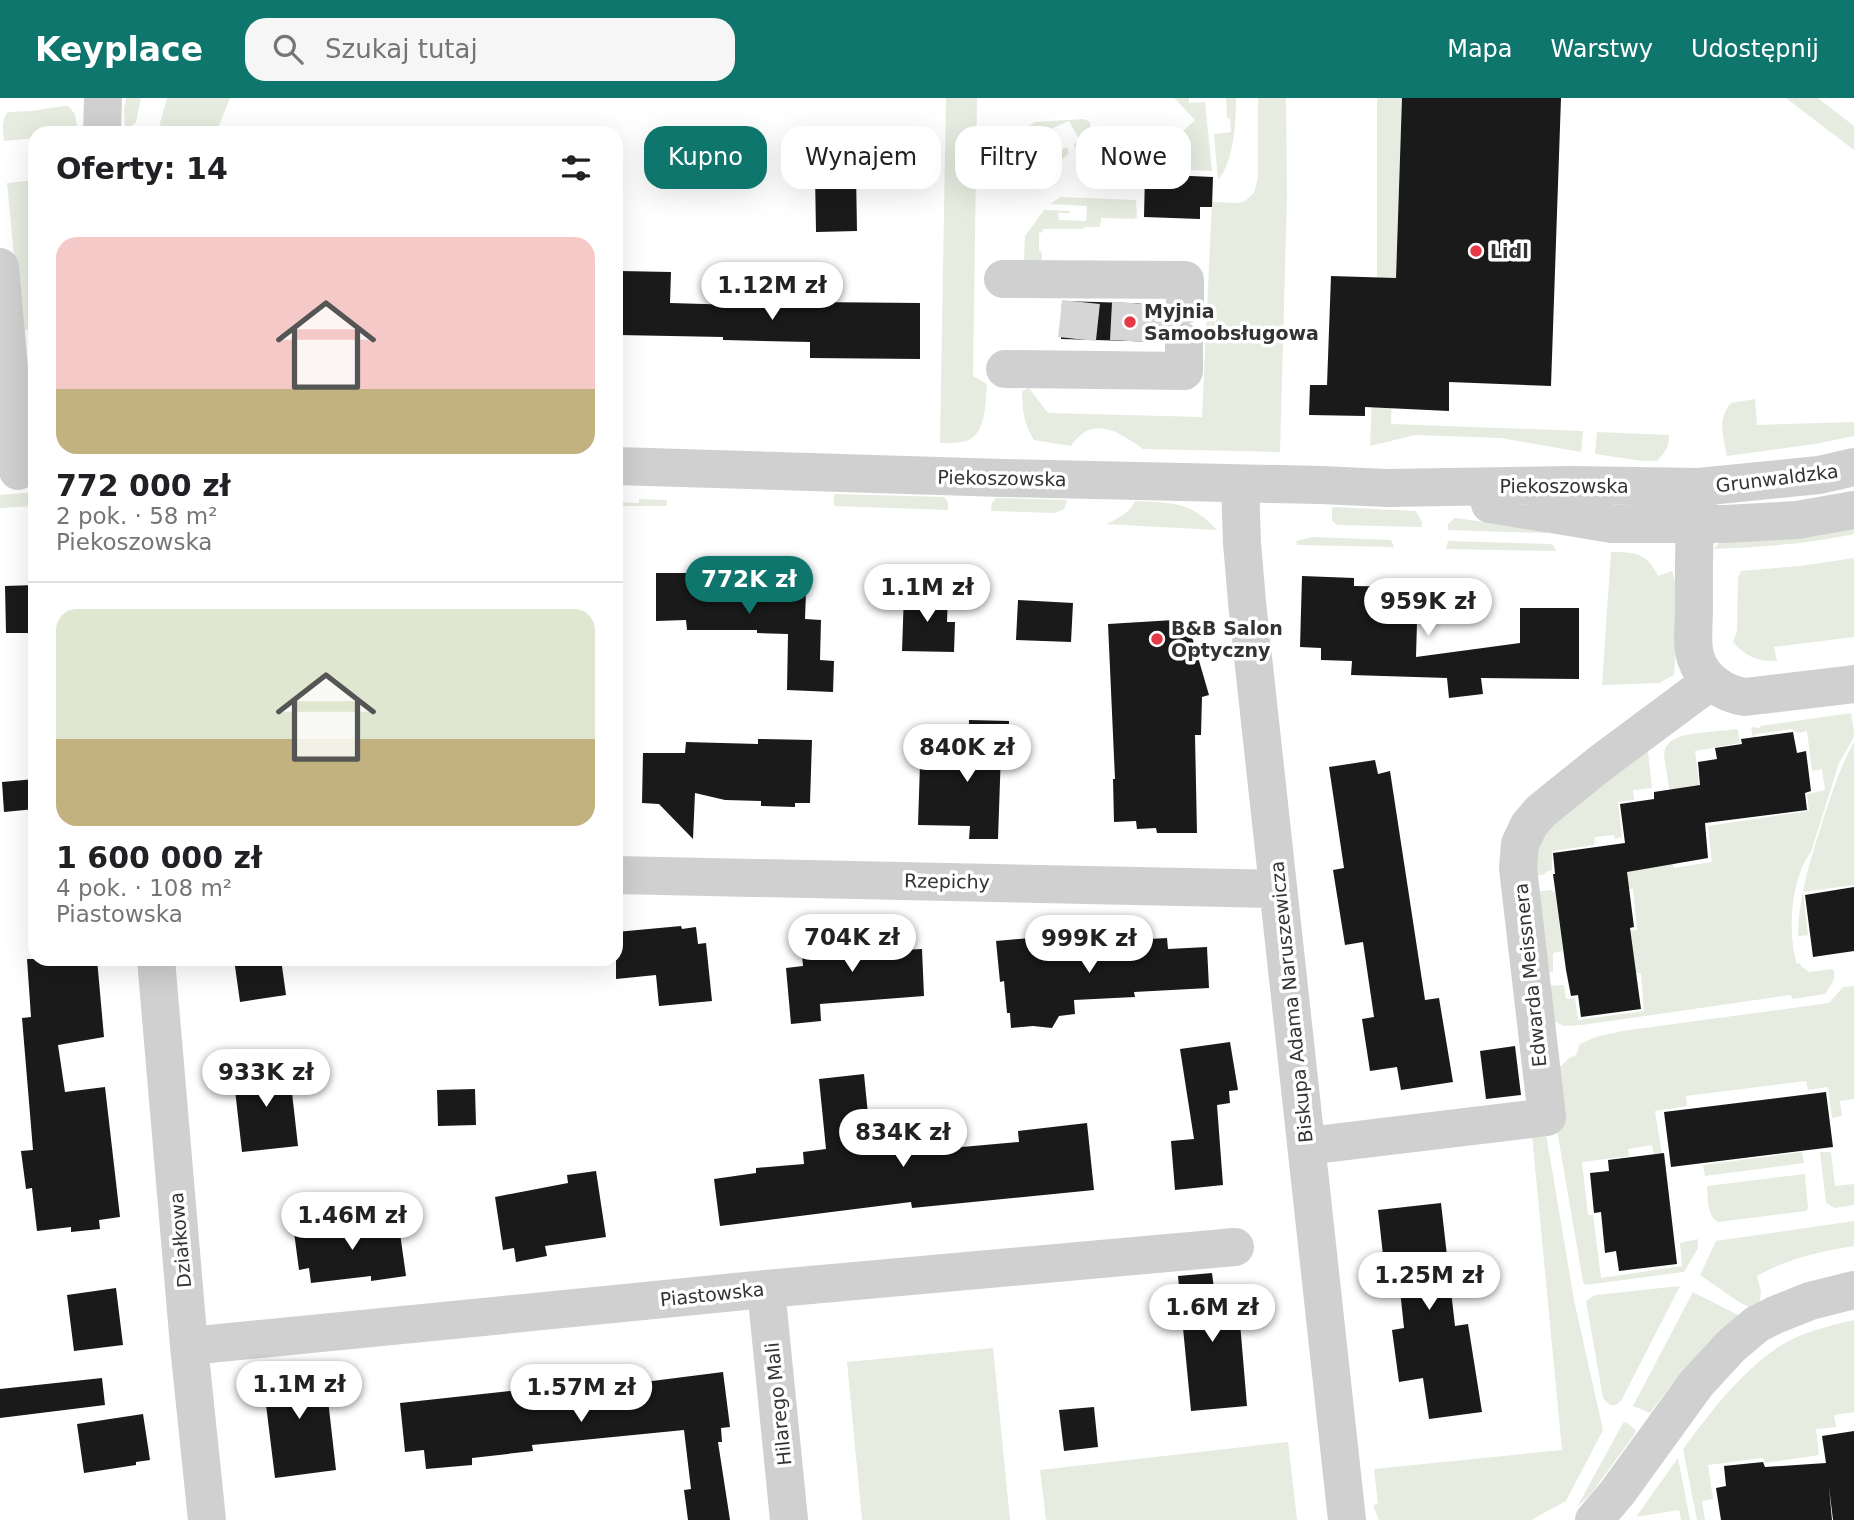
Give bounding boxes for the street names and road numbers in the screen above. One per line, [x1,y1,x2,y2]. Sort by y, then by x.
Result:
street label: Grunwaldzka [1714,460,1840,496]
street label: Piekoszowska [937,466,1067,490]
street label: Piekoszowska [1499,475,1629,497]
street label: Biskupa Adama Naruszewicza [1265,860,1317,1144]
street label: Rzepichy [904,869,990,893]
street label: Edwarda Meissnera [1509,882,1551,1068]
street label: Działkowa [165,1191,195,1289]
street label: Piastowska [659,1278,765,1310]
street label: Hilarego Mali [761,1341,795,1467]

